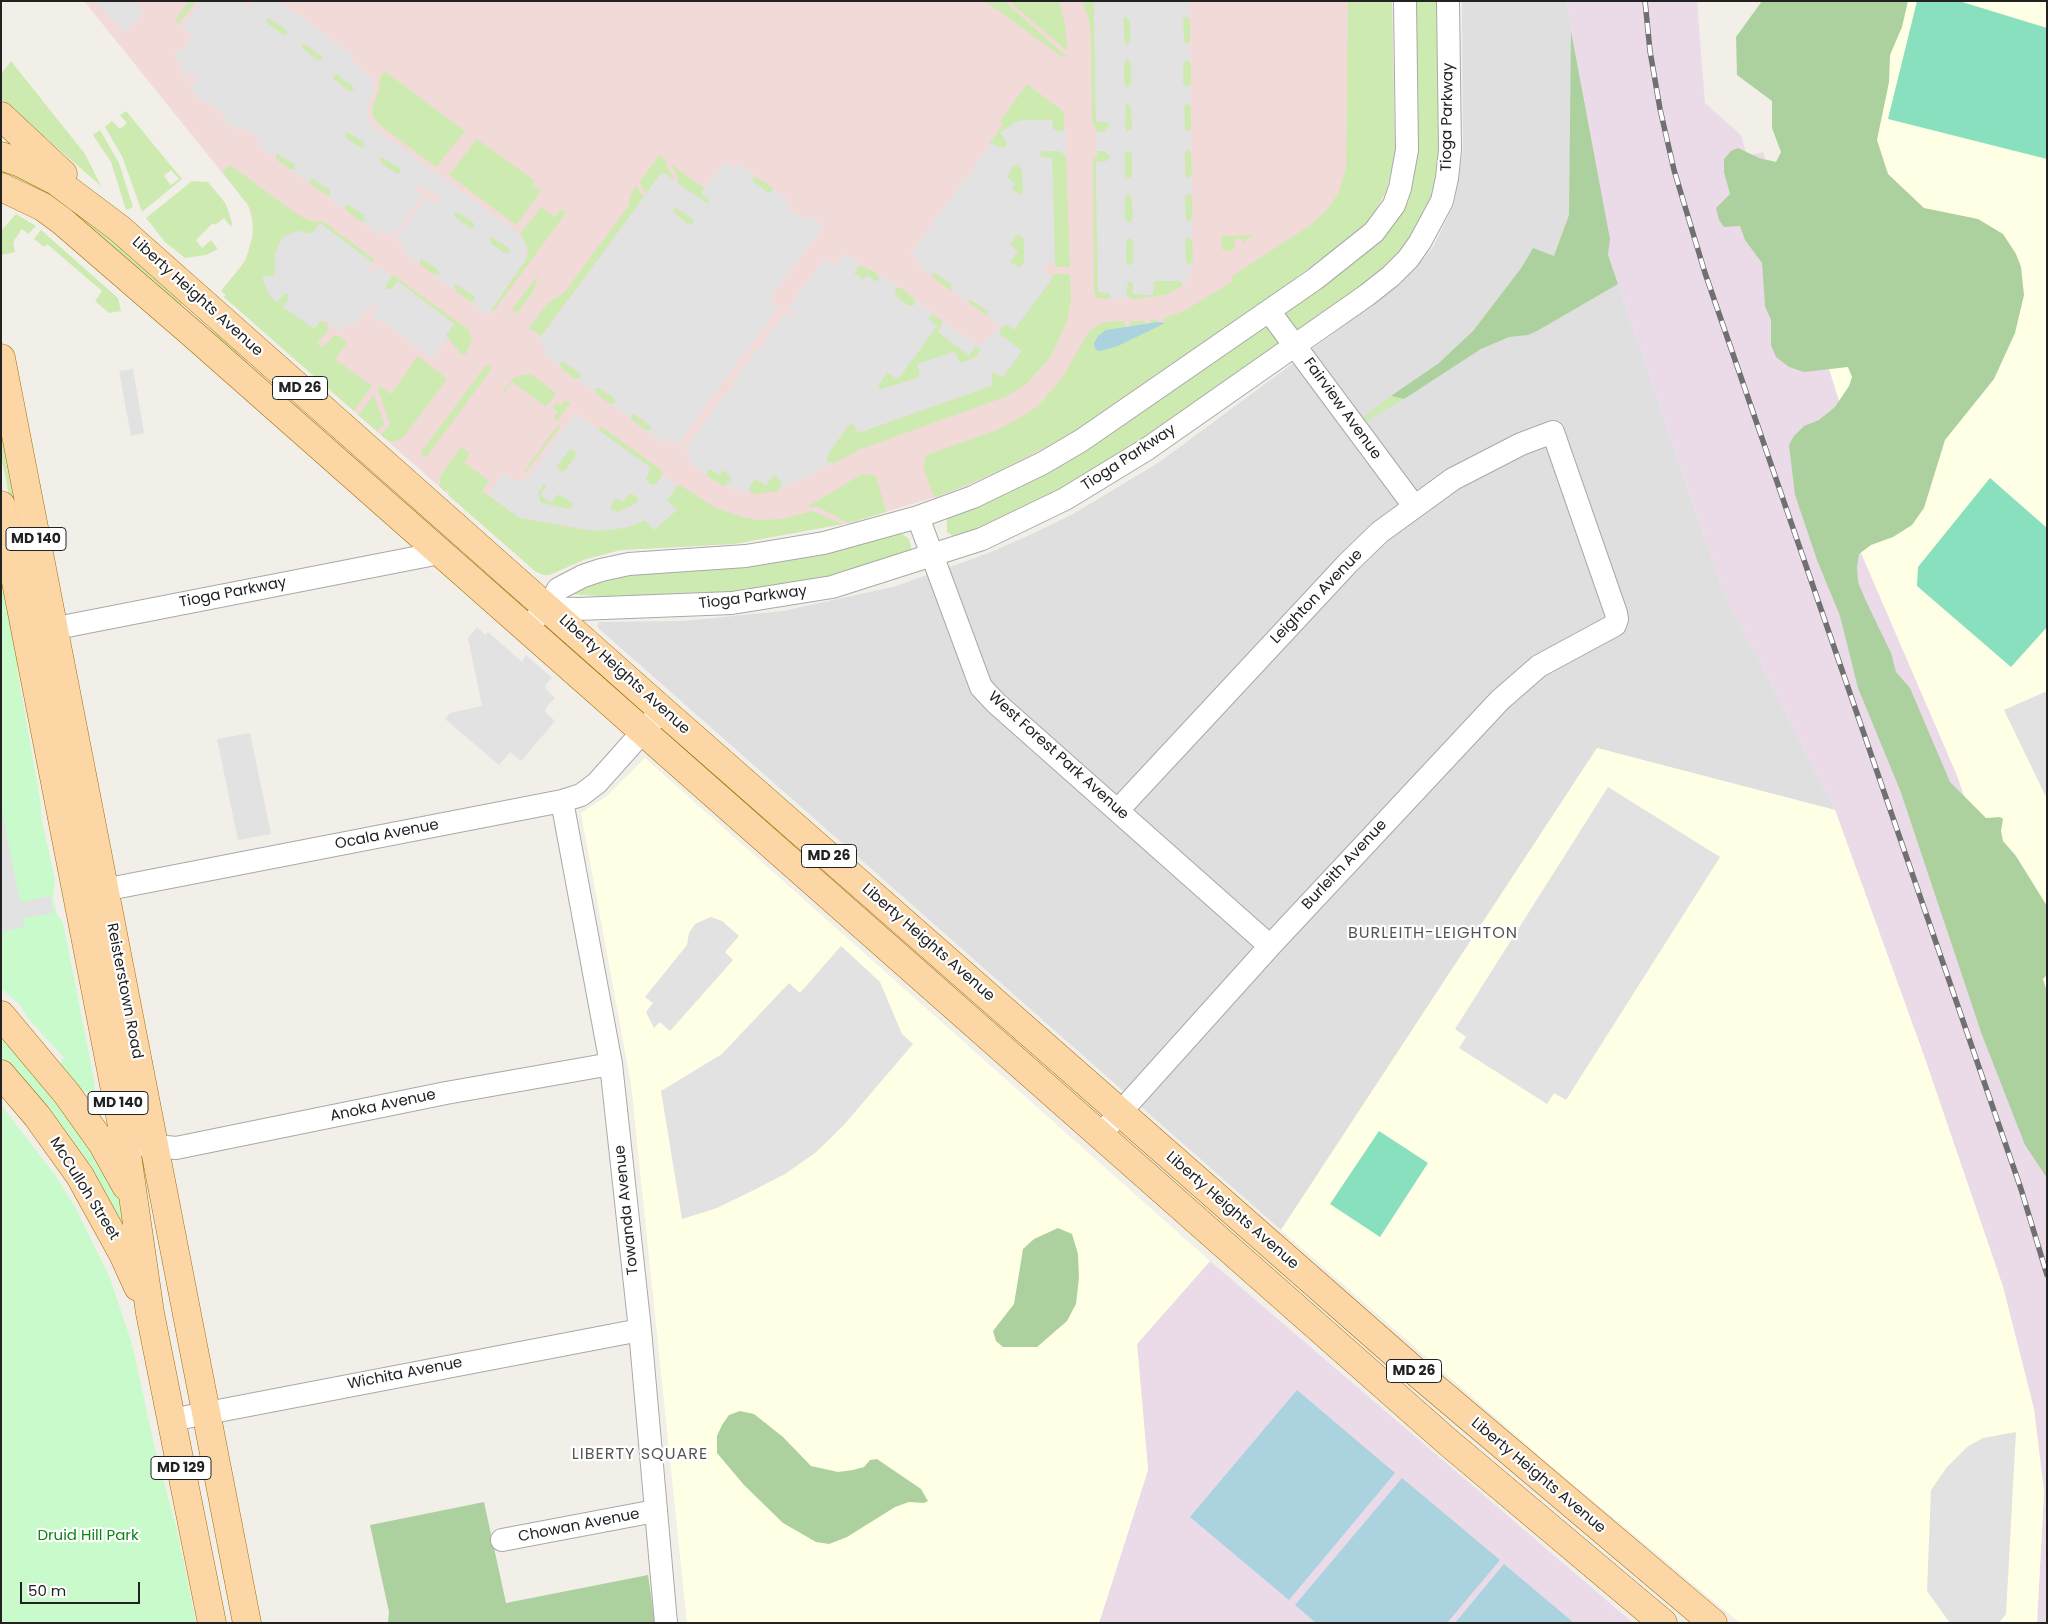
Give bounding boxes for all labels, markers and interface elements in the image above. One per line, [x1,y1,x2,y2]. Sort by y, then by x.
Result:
street label: Tioga Parkway [1438,62,1458,172]
street label: Liberty Heights Avenue [128,233,266,361]
street label: Fairview Avenue [1299,355,1385,463]
road number: MD 26 [272,376,328,399]
street label: Tioga Parkway [1079,421,1179,495]
road number: MD 140 [6,528,66,550]
street label: Leighton Avenue [1267,546,1367,648]
street label: Tioga Parkway [178,574,288,612]
street label: Tioga Parkway [698,582,808,614]
street label: Liberty Heights Avenue [555,611,693,739]
street label: West Forest Park Avenue [984,688,1132,824]
street label: Ocala Avenue [334,816,440,854]
street label: Burleith Avenue [1299,816,1391,914]
road number: MD 26 [802,844,856,868]
street label: Liberty Heights Avenue [858,880,998,1006]
street label: Reisterstown Road [102,922,146,1060]
district label: BURLEITH-LEIGHTON [1346,924,1520,944]
street label: Anoka Avenue [329,1086,437,1126]
road number: MD 140 [88,1092,148,1114]
street label: McCulloh Street [45,1134,123,1244]
street label: Towanda Avenue [611,1144,643,1276]
street label: Liberty Heights Avenue [1162,1148,1302,1274]
street label: Wichita Avenue [346,1354,464,1394]
road number: MD 26 [1386,1360,1442,1382]
street label: Liberty Heights Avenue [1467,1415,1609,1537]
district label: LIBERTY SQUARE [570,1445,710,1465]
road number: MD 129 [151,1456,211,1480]
street label: Chowan Avenue [517,1505,641,1547]
park label: Druid Hill Park [37,1527,139,1545]
scale bar [22,1572,142,1604]
text: 50 m [28,1580,66,1601]

